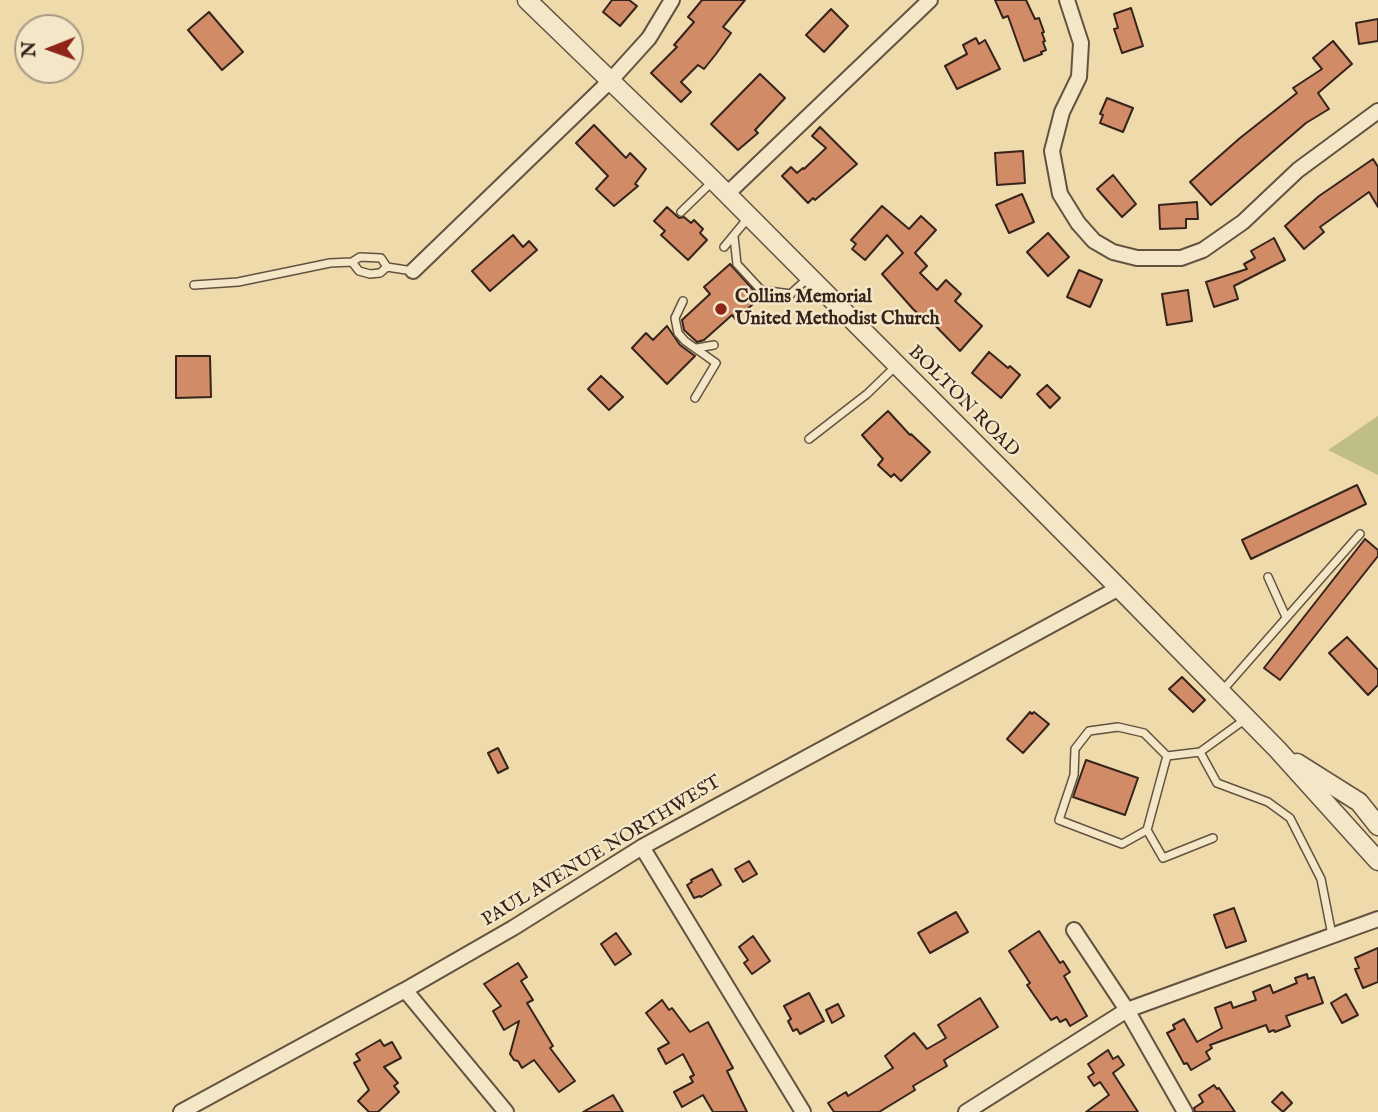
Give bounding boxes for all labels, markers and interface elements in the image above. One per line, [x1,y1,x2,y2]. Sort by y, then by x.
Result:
north arrow [14,14,84,84]
text: N [18,41,42,58]
place label: Collins Memorial United Methodist Church [735,287,940,331]
marker: Collins Memorial United Methodist Church [713,301,729,317]
street label: BOLTON ROAD [903,342,1023,462]
street label: PAUL AVENUE NORTHWEST [478,772,726,932]

